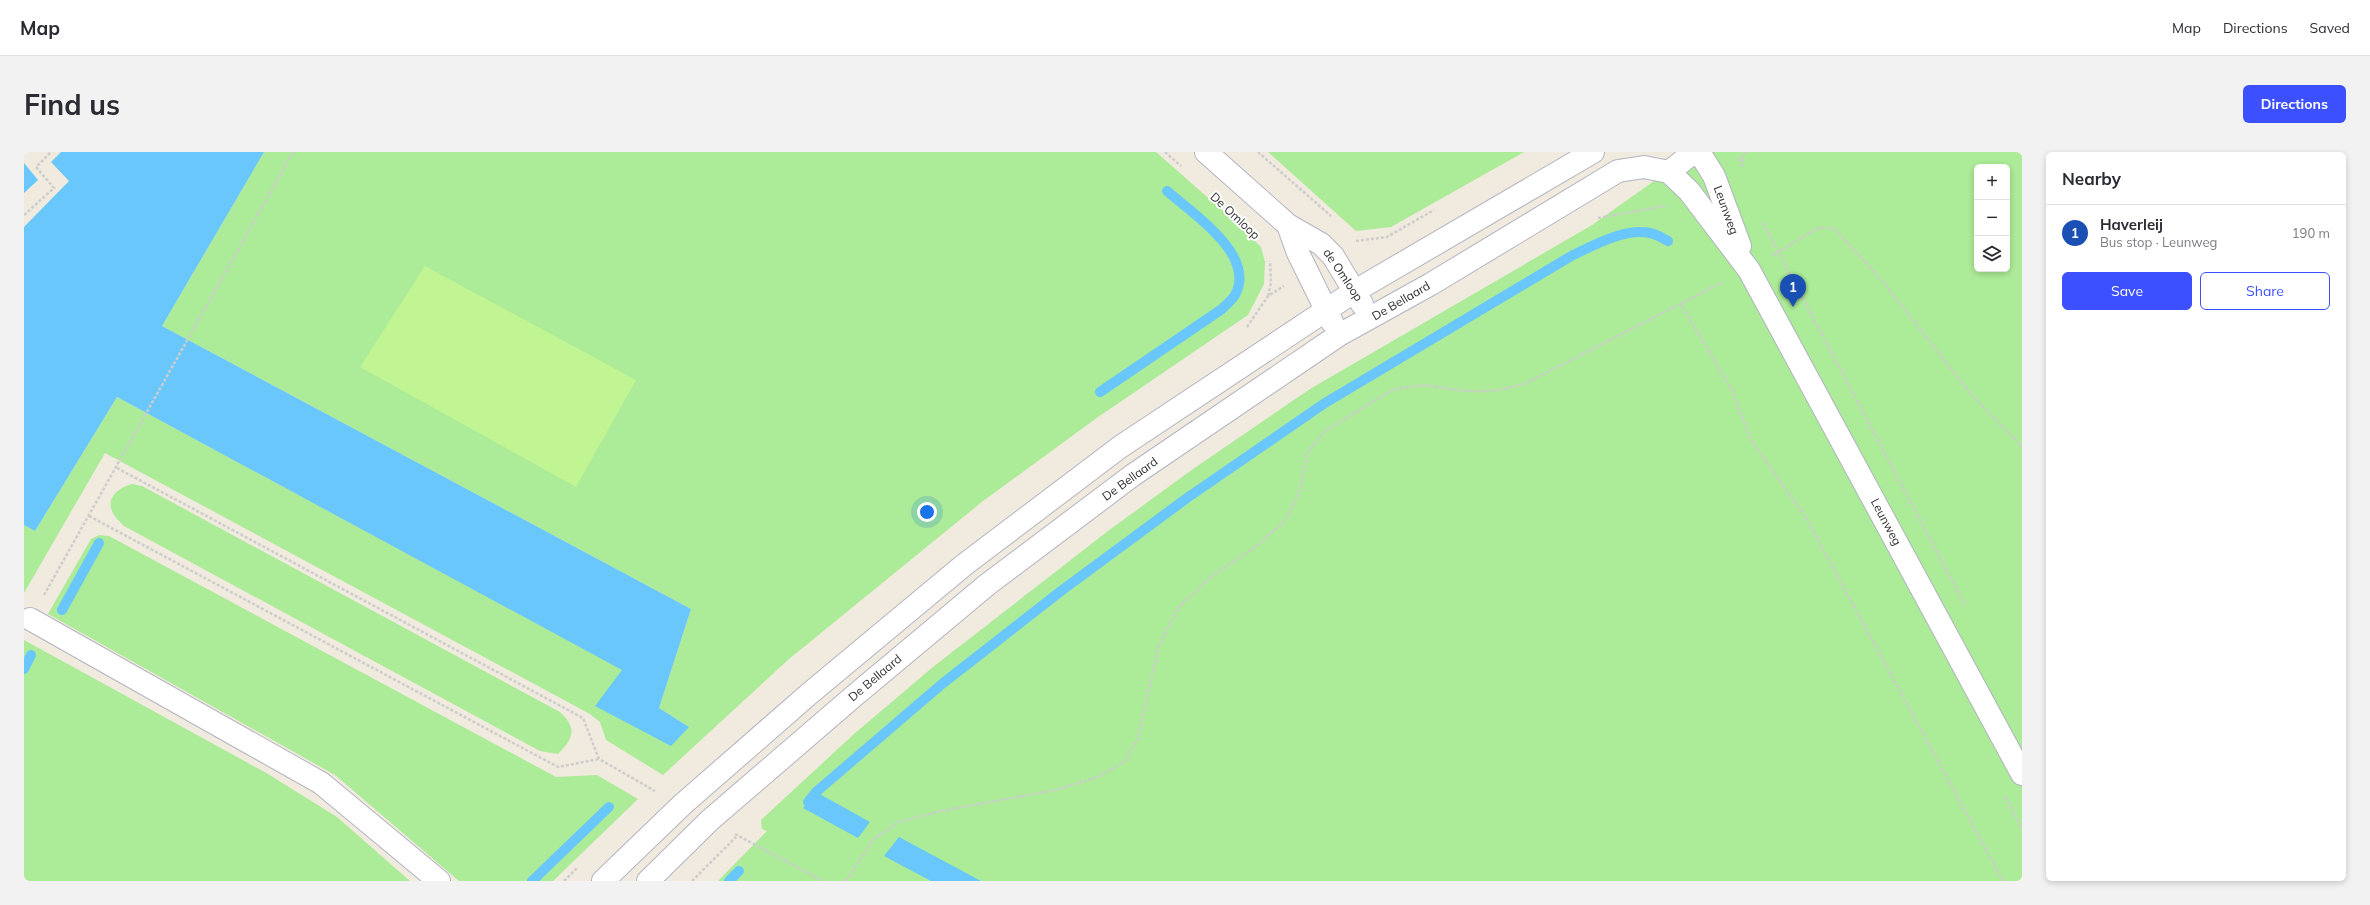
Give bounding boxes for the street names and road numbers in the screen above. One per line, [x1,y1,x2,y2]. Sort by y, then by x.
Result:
street label: Leunweg [1711,183,1742,236]
street label: De Omloop [1207,189,1263,242]
street label: de Omloop [1320,245,1367,304]
street label: De Bellaard [1369,278,1433,323]
street label: De Bellaard [1099,453,1160,504]
street label: Leunweg [1868,496,1905,548]
street label: De Bellaard [845,651,904,704]

